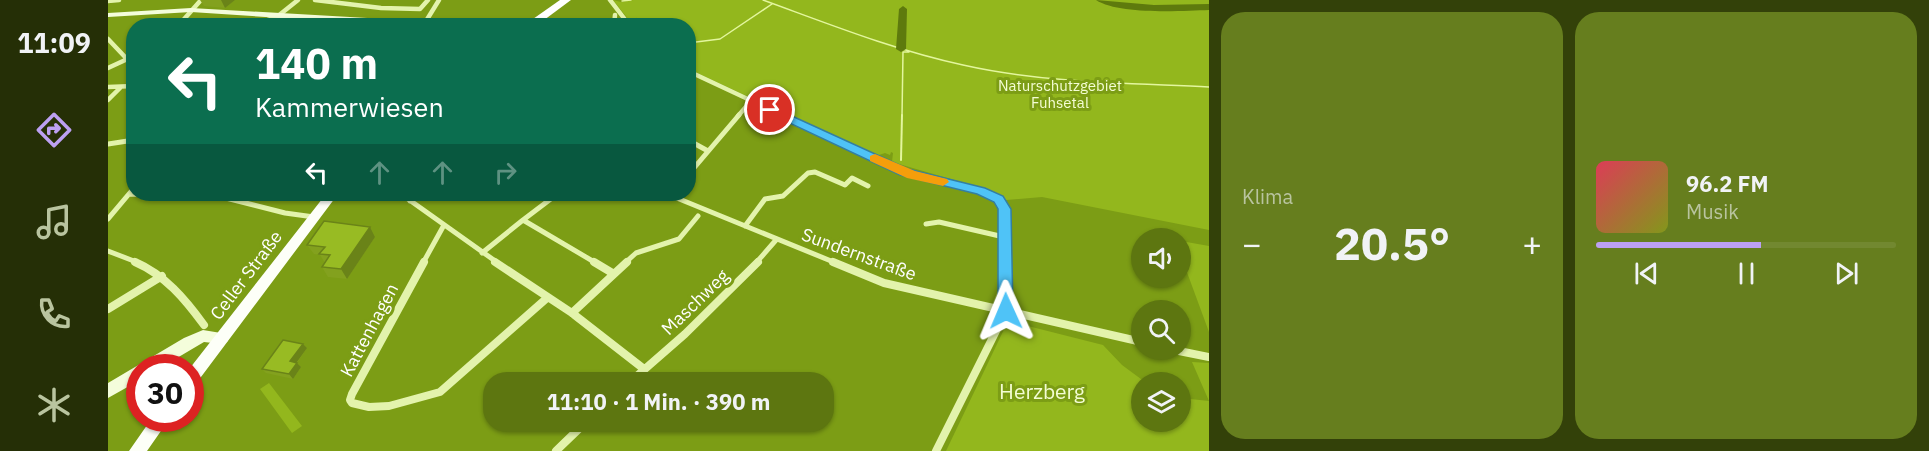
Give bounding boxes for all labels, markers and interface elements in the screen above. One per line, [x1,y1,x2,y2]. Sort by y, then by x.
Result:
text: 11:09 [17,25,91,60]
text: 140 m [255,36,378,91]
icon: left [156,42,234,120]
park label: Naturschutzgebiet Fuhsetal [998,76,1122,112]
pin [744,84,795,135]
text: Kammerwiesen [255,89,444,124]
icon: arrive [753,93,786,126]
icon: directions [33,109,75,151]
icon: left [300,156,333,189]
icon: ahead [363,156,396,189]
icon: ahead [426,156,459,189]
icon: right [489,156,522,189]
text: 96.2 FM [1686,169,1769,198]
text: Klima [1242,183,1293,210]
text: Musik [1686,198,1739,225]
icon: music [33,201,75,243]
text: 20.5° [1334,214,1450,272]
text: − [1242,222,1262,265]
text: + [1522,222,1542,265]
street label: Sundernstraße [798,223,920,285]
street label: Celler Straße [205,226,287,324]
map controls [1131,228,1191,432]
button: sound [1131,228,1191,288]
icon: previous [1630,257,1663,290]
icon: pause [1730,257,1763,290]
icon: next [1830,257,1863,290]
street label: Maschweg [656,264,734,340]
street label: Kattenhagen [335,279,403,381]
position arrow [974,279,1038,343]
icon: phone [33,293,75,335]
button: search [1131,300,1191,360]
speed limit sign: 30 [126,354,204,432]
button: layers [1131,372,1191,432]
park label: Herzberg [999,377,1085,405]
icon: climate [33,384,75,426]
text: 11:10 · 1 Min. · 390 m [547,387,770,416]

